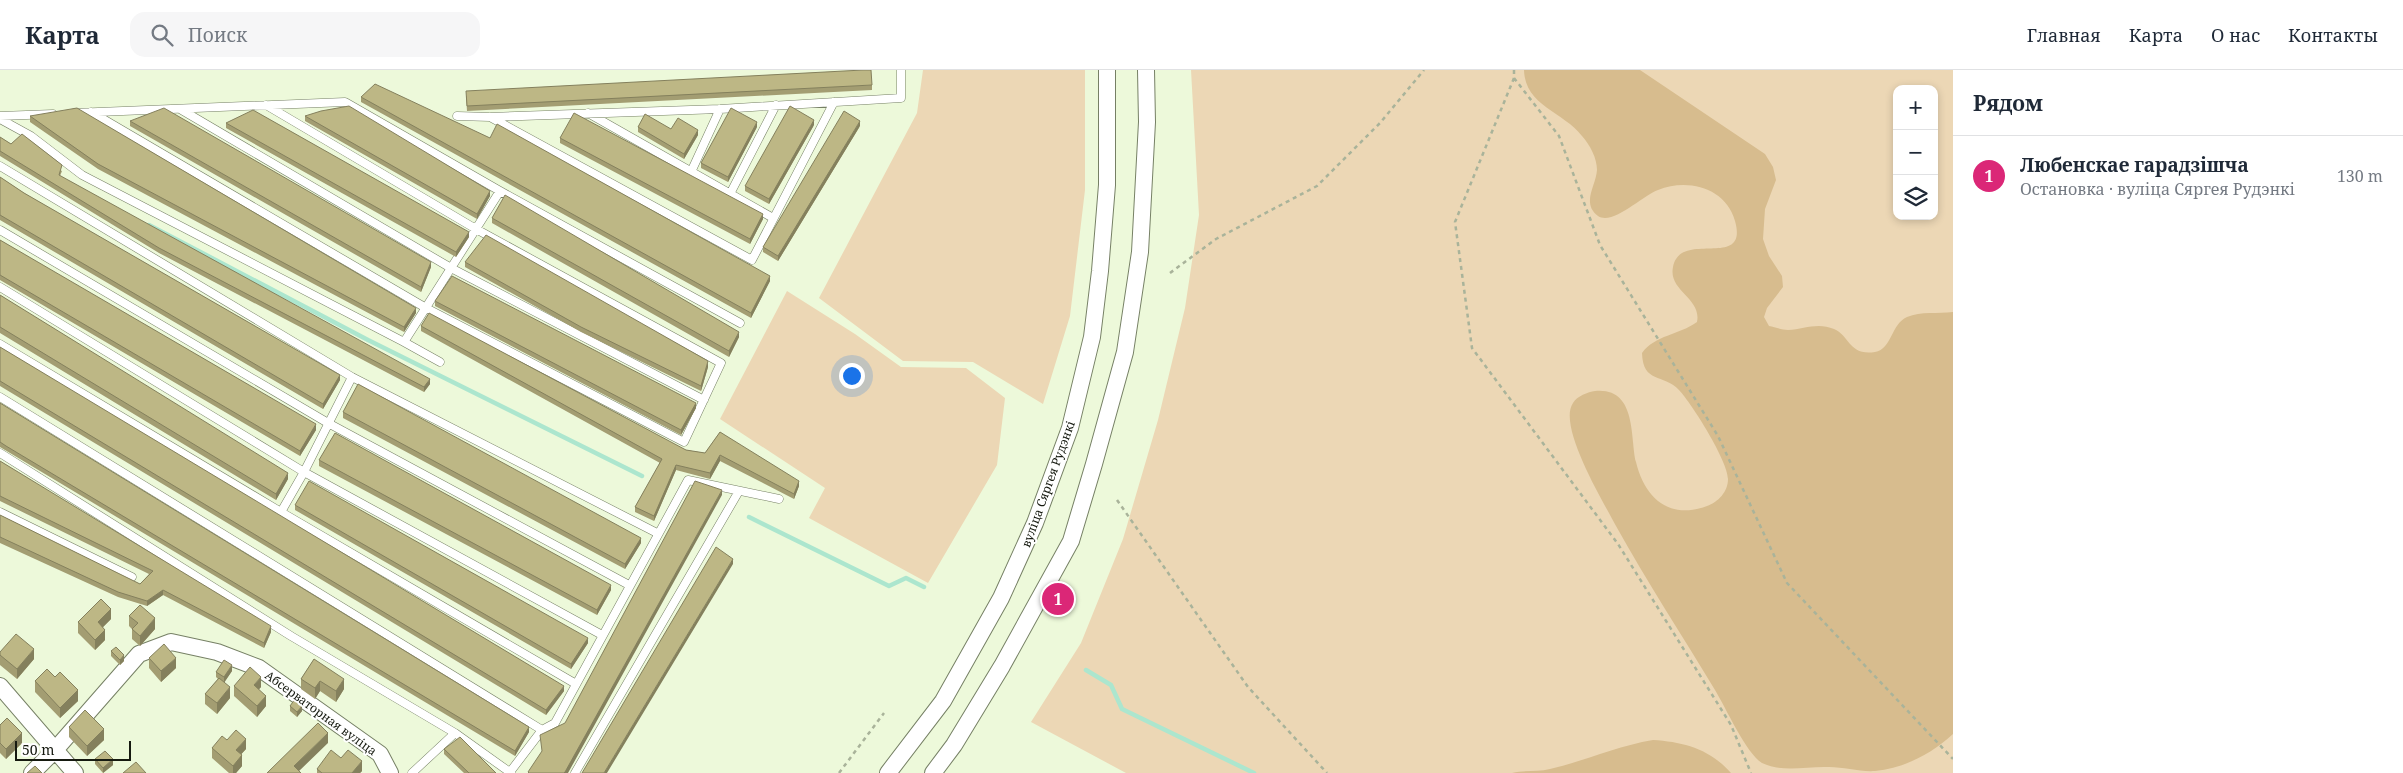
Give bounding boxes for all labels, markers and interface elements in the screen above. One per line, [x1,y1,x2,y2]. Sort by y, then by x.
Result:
search box [130,12,480,57]
text: Карта [25,18,100,51]
icon: search [148,21,176,49]
text: Поиск [188,22,247,48]
text: Главная [2027,23,2101,47]
text: Карта [2129,23,2183,47]
text: О нас [2211,23,2260,47]
text: Контакты [2288,23,2378,47]
map controls [1893,85,1938,220]
button: + [1893,85,1938,130]
text: Рядом [1973,89,2043,117]
button: − [1893,130,1938,175]
text: Любенскае гарадзішча [2020,152,2249,178]
text: 1 [1984,165,1994,187]
text: 130 m [2337,165,2383,187]
button: layers [1893,175,1938,220]
text: Остановка · вуліца Сяргея Рудэнкі [2020,178,2295,200]
your location [839,363,865,389]
street label: вуліца Сяргея Рудэнкі [1017,418,1079,550]
pin: 1 [1042,580,1074,618]
street label: Абсерваторная вуліца [262,667,380,759]
scale bar [15,738,131,761]
text: 50 m [22,740,55,759]

